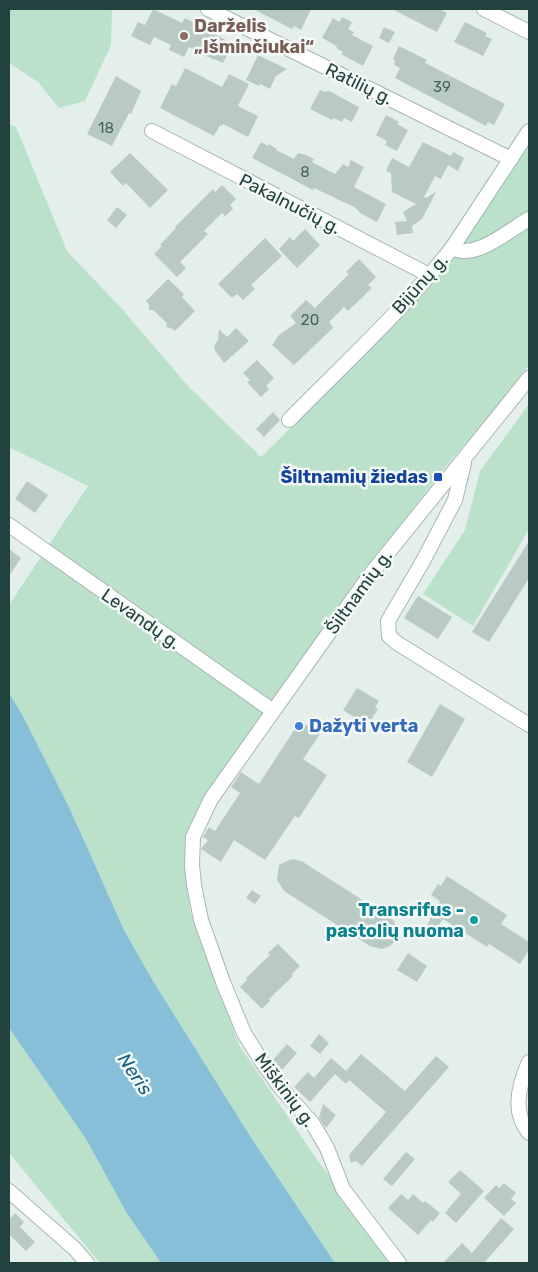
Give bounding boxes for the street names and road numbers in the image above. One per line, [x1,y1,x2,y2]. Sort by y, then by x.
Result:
street label: Ratilių g. [322,58,396,110]
street label: Pakalnučių g. [235,169,345,239]
street label: Bijūnų g. [387,249,453,319]
street label: Šiltnamių g. [321,546,397,638]
street label: Levandų g. [97,584,185,654]
street label: Miškinių g. [250,1049,320,1131]

